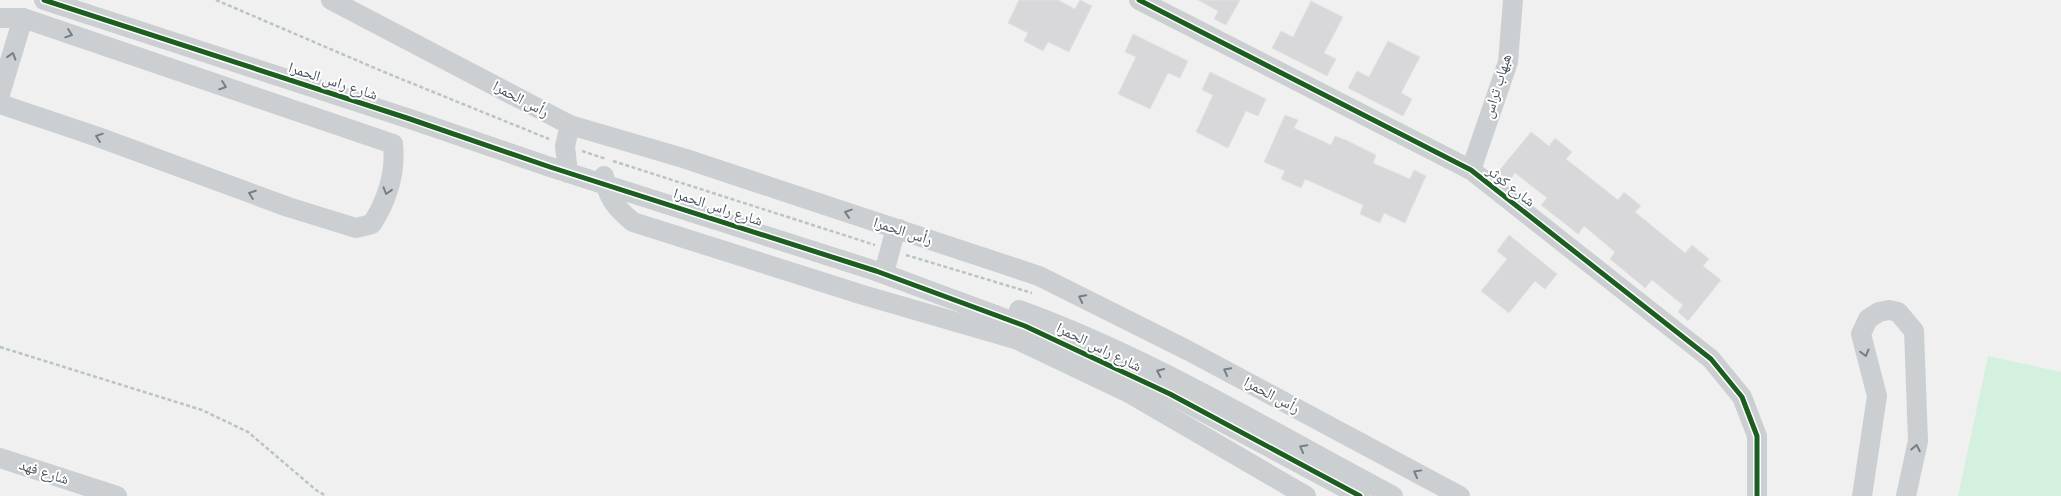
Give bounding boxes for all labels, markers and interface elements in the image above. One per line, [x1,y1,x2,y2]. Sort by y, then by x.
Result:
one-way arrow [64,28,73,38]
street label: هبهاب تراس [1480,52,1517,121]
one-way arrow [6,53,16,61]
street label: شارع راس الحمرا [286,59,380,106]
street label: رأس الحمرا [489,77,552,123]
one-way arrow [218,80,227,90]
one-way arrow [95,133,104,143]
street label: شارع كوثر [1481,162,1538,212]
street label: شارع راس الحمرا [671,185,765,232]
one-way arrow [383,187,393,195]
one-way arrow [248,189,256,199]
one-way arrow [844,208,852,218]
street label: رأس الحمرا [871,213,935,251]
one-way arrow [1079,294,1088,304]
street label: شارع راس الحمرا [1053,319,1144,377]
one-way arrow [1860,349,1870,357]
one-way arrow [1223,367,1232,377]
one-way arrow [1156,368,1165,378]
street label: رأس الحمرا [1240,373,1303,419]
one-way arrow [1300,444,1309,454]
one-way arrow [1911,444,1921,453]
street label: شارع فهد [16,456,71,490]
one-way arrow [1413,469,1422,479]

